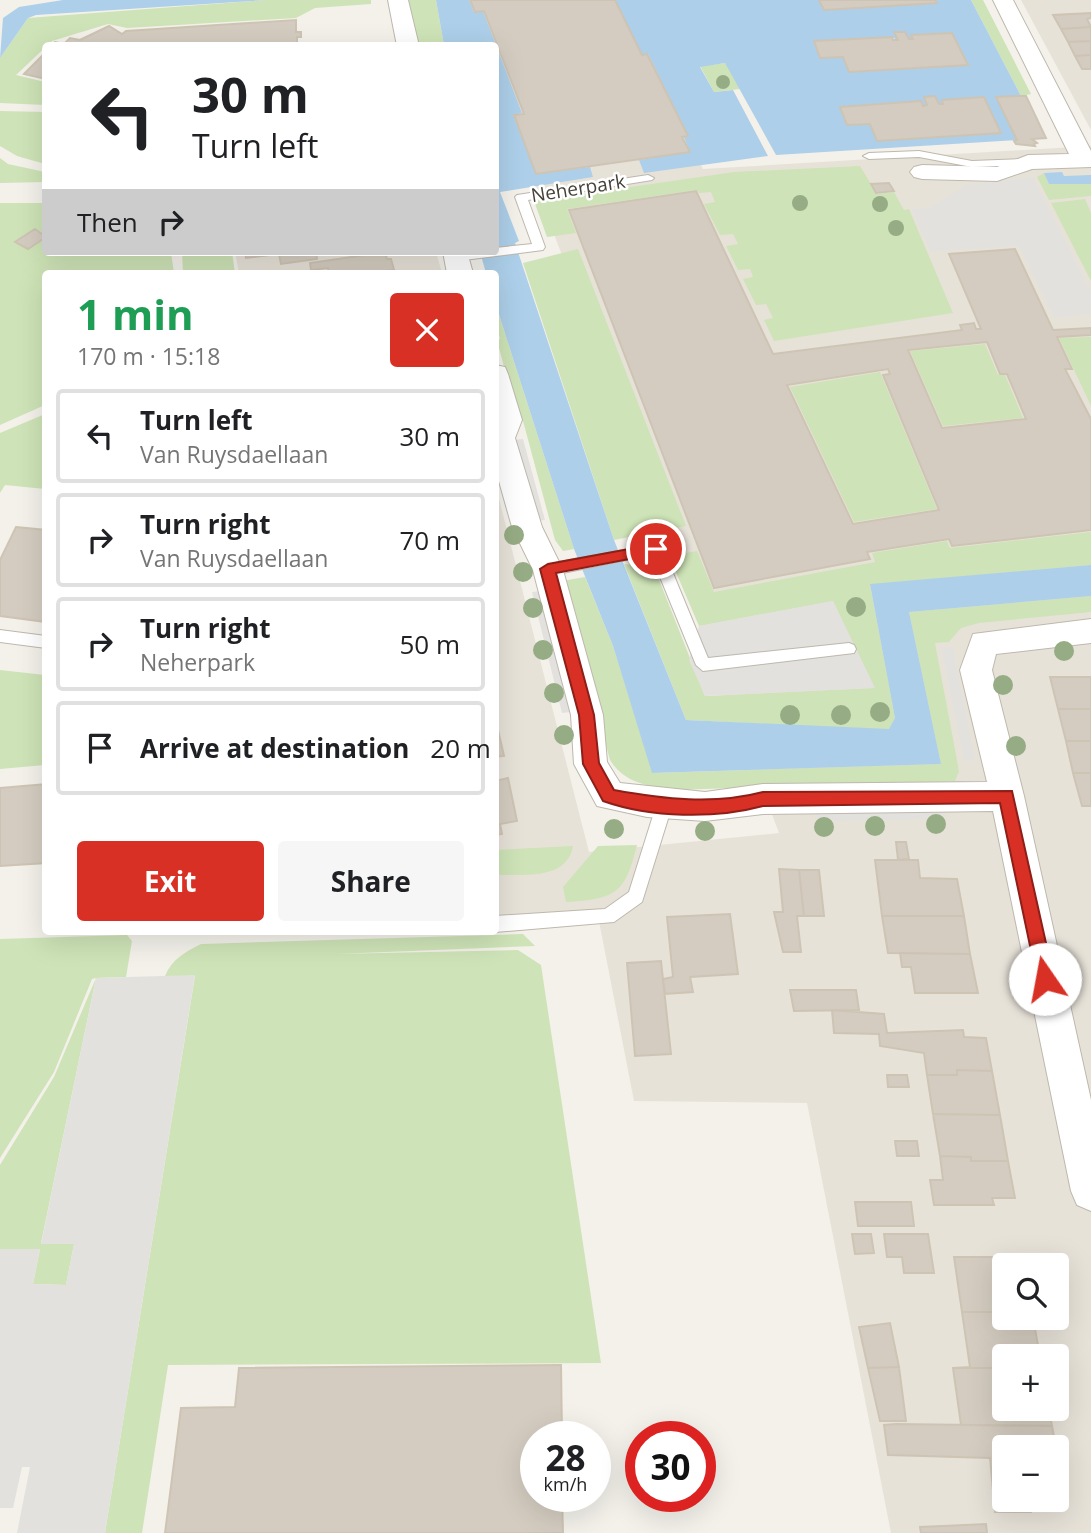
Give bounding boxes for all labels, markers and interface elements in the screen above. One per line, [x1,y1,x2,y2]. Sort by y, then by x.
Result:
text: 30 m [192,61,309,127]
icon: left [77,70,168,161]
text: Turn left [192,124,318,167]
street label: Neherpark [529,168,627,208]
icon: right [152,203,190,241]
text: Then [77,204,138,240]
text: 1 min [77,285,194,342]
button: close [390,293,464,367]
text: 170 m · 15:18 [77,340,220,372]
text: Turn left [140,402,252,438]
icon: left [81,417,119,455]
text: 30 m [399,418,460,454]
text: Van Ruysdaellaan [140,438,328,470]
text: Turn right [140,506,271,542]
pin [626,519,686,579]
icon: right [81,521,119,559]
text: 70 m [399,522,460,558]
icon: arrive [637,530,675,568]
text: Van Ruysdaellaan [140,542,328,574]
text: Turn right [140,610,271,646]
icon: right [81,625,119,663]
text: 50 m [399,626,460,662]
text: Neherpark [140,646,255,678]
icon: arrive [81,729,119,767]
text: Arrive at destination [140,730,409,766]
text: 20 m [430,730,491,766]
button: Exit [77,841,264,921]
button: Share [278,841,464,921]
position arrow [1008,942,1082,1016]
map controls [992,1253,1069,1512]
button: search [992,1253,1069,1330]
button: + [992,1344,1069,1421]
speed limit sign: 30 [625,1421,716,1512]
text: 28 [545,1434,586,1481]
button: − [992,1435,1069,1512]
text: km/h [544,1472,587,1496]

